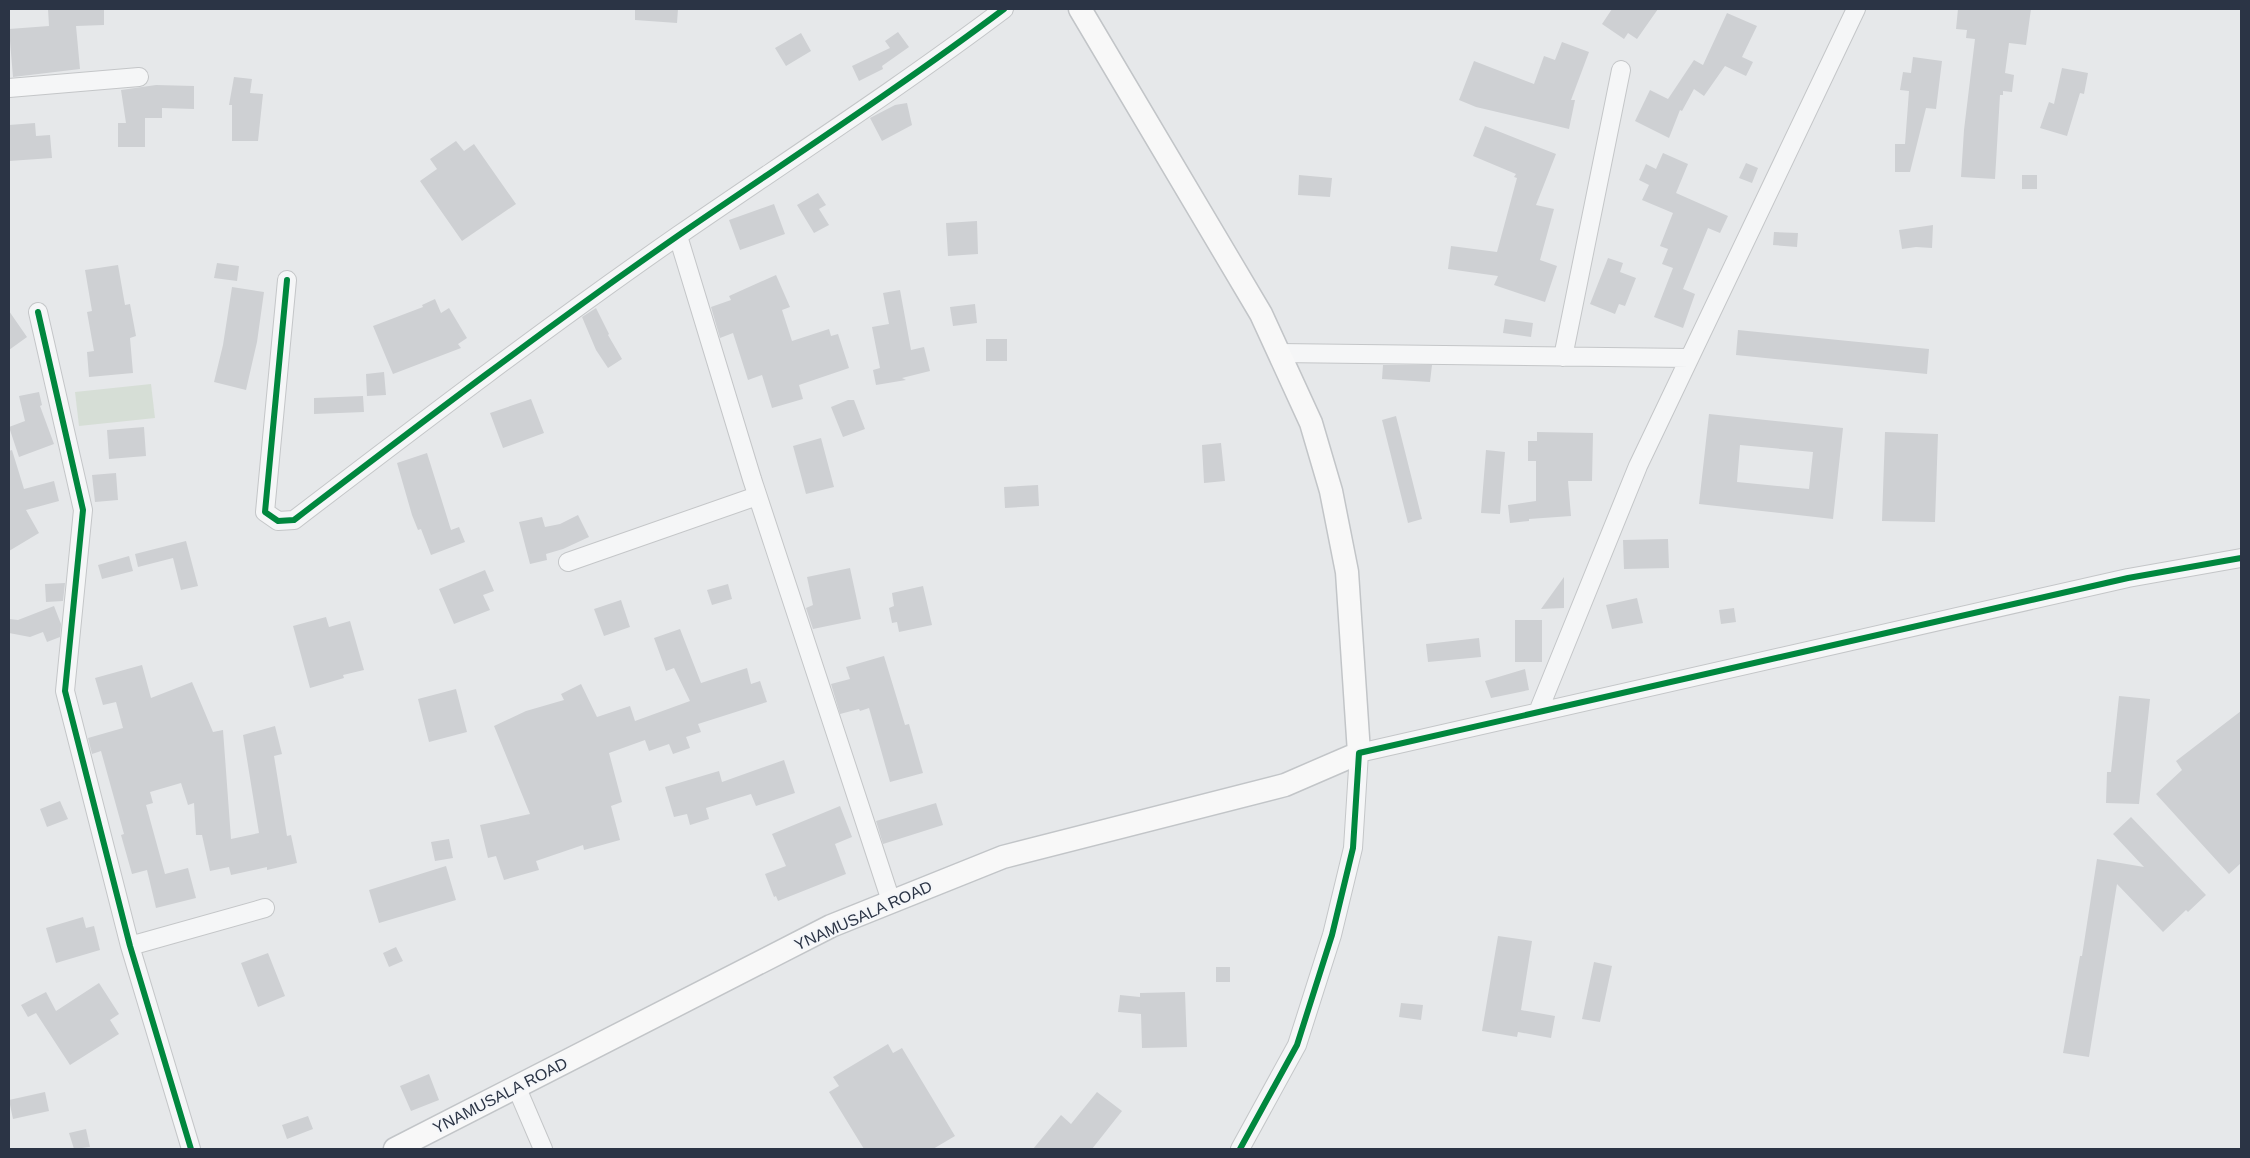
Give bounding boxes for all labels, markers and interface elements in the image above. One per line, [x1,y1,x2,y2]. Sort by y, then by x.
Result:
street label: YNAMUSALA ROAD [792,877,934,953]
street label: YNAMUSALA ROAD [430,1054,570,1137]

